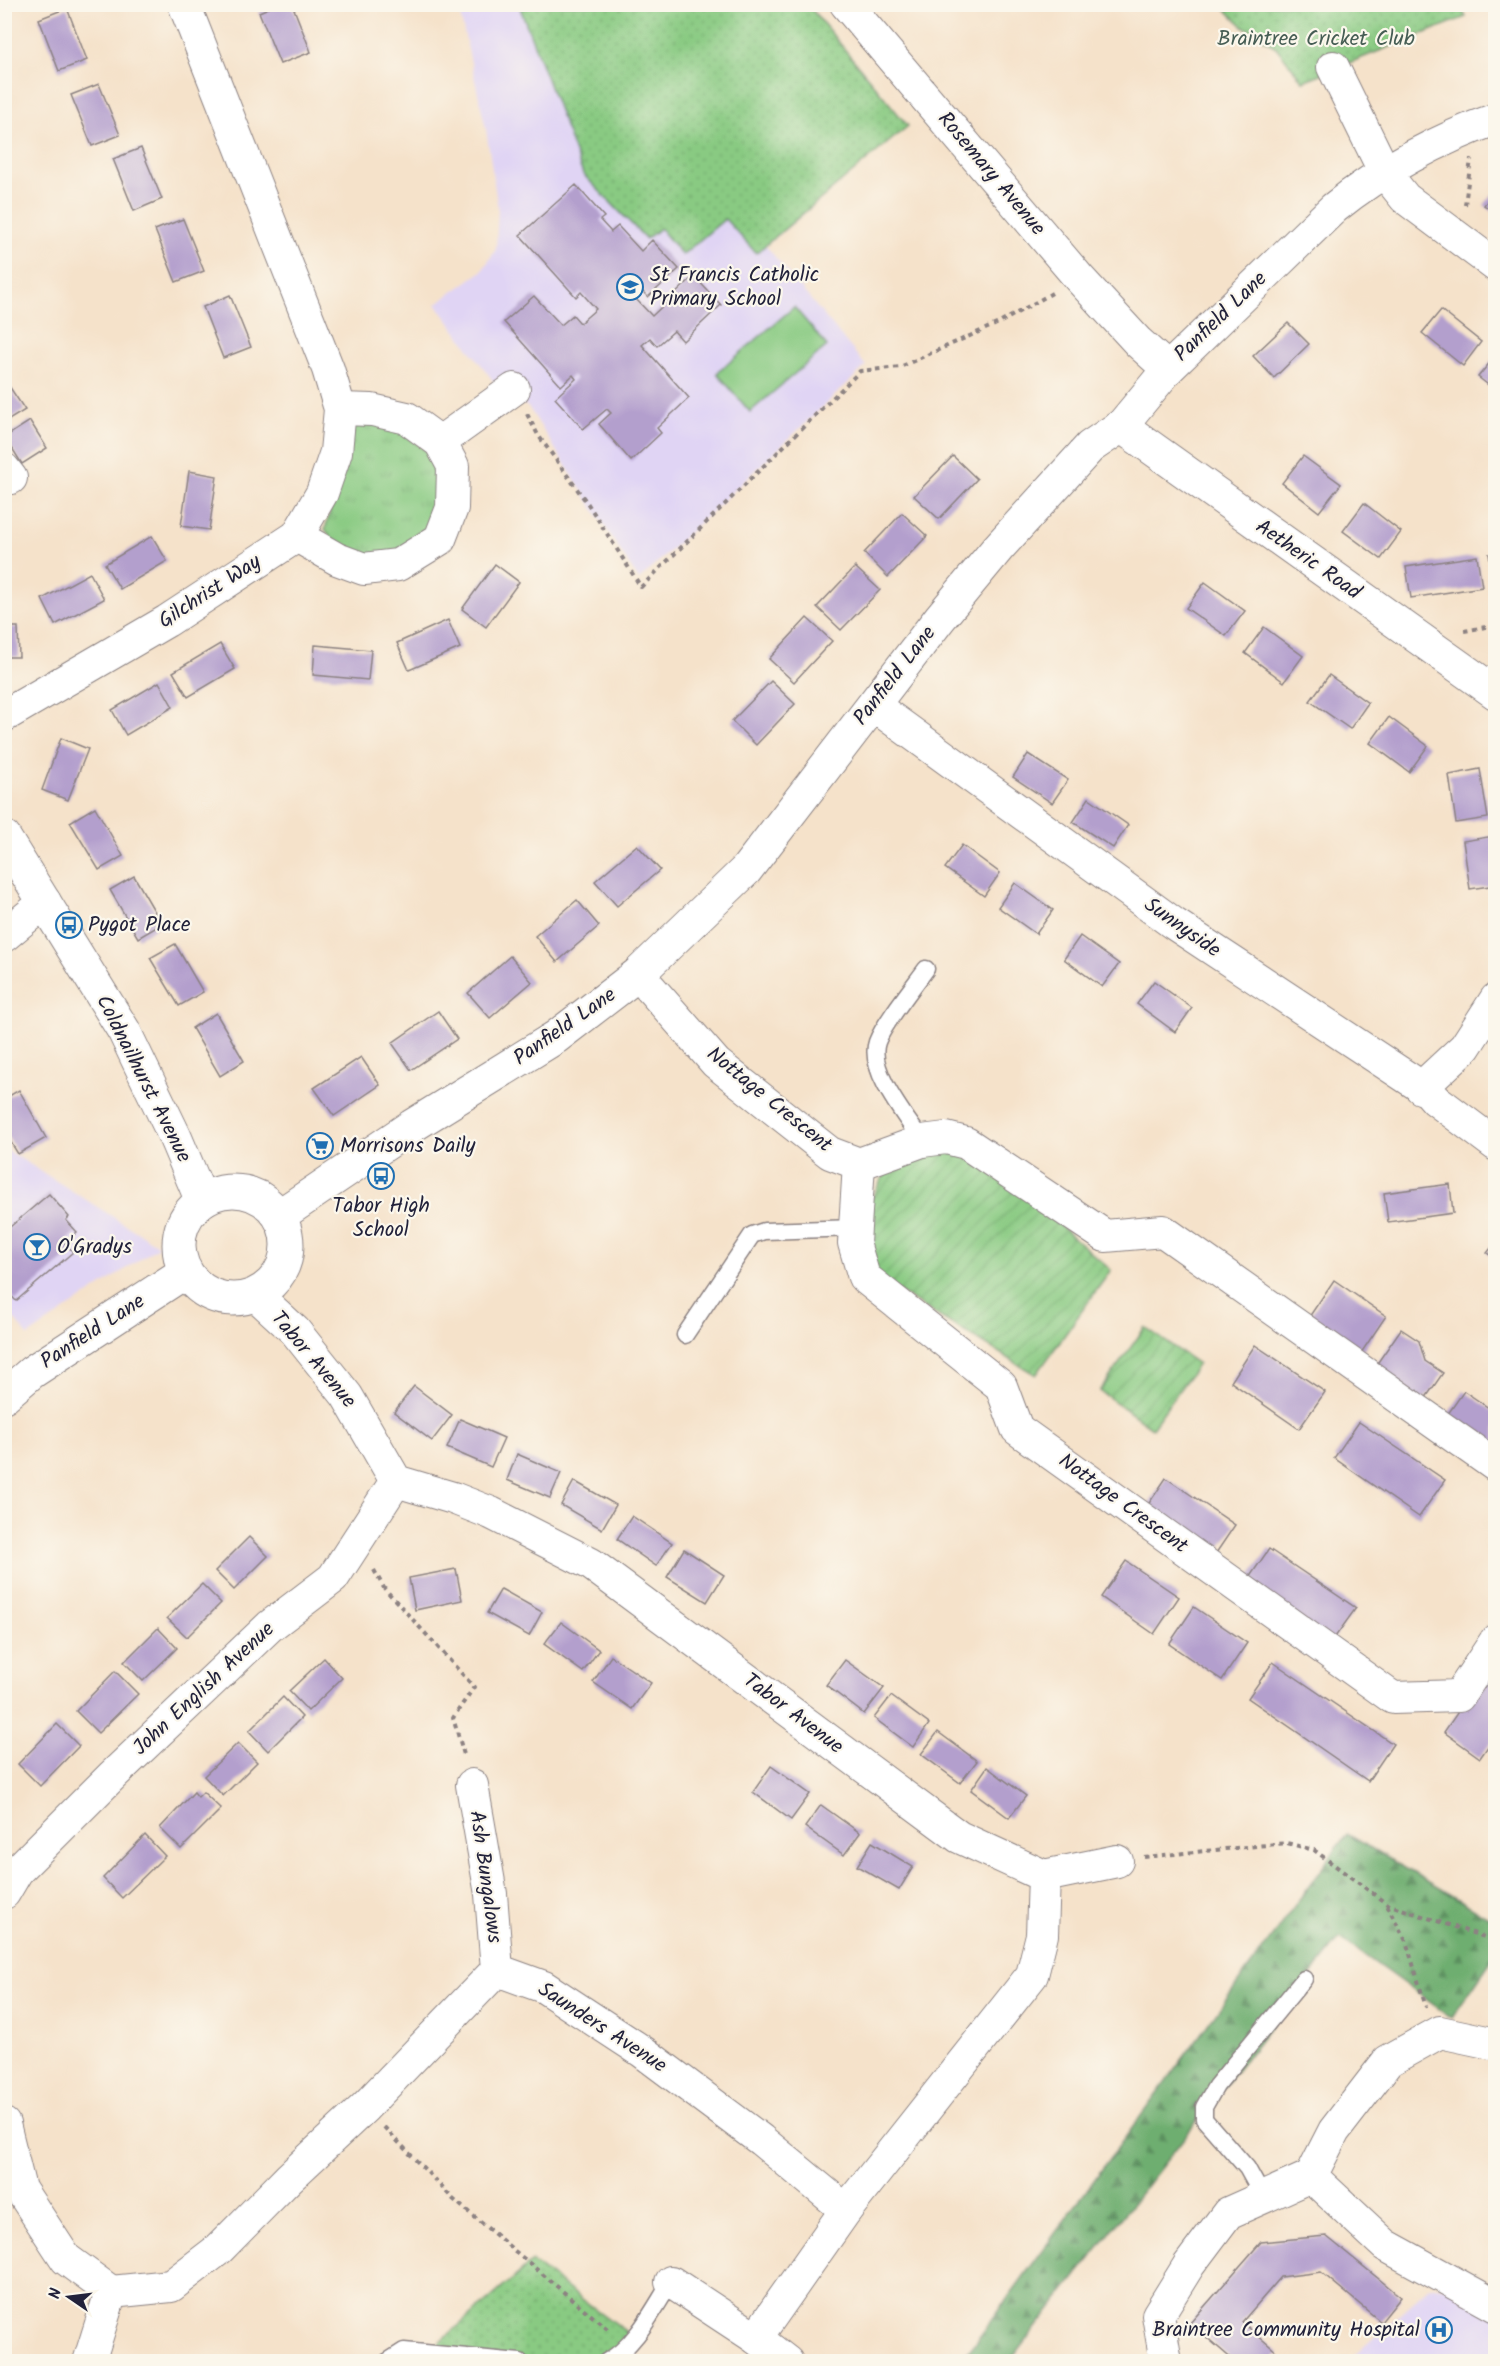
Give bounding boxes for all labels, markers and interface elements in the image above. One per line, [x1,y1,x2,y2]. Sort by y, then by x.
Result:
park label: Braintree Cricket Club [1217,23,1415,56]
street label: Rosemary Avenue [929,104,1053,244]
place label: St Francis Catholic Primary School [650,259,819,316]
street label: Panfield Lane [1167,263,1276,370]
school or university icon: St Francis Catholic Primary School [615,272,645,302]
street label: Aetheric Road [1248,511,1368,609]
street label: Gilchrist Way [152,546,268,638]
street label: Panfield Lane [845,619,945,733]
street label: Sunnyside [1137,889,1228,967]
place label: Pygot Place [88,909,191,942]
bus stop icon: Pygot Place [54,910,84,940]
street label: Panfield Lane [507,979,624,1075]
street label: Coldnailhurst Avenue [86,989,200,1169]
street label: Nottage Crescent [699,1039,840,1162]
place label: Morrisons Daily [340,1130,476,1163]
supermarket icon: Morrisons Daily [305,1131,335,1161]
bus stop icon: Tabor High School [366,1161,396,1191]
place label: Tabor High School [332,1190,430,1247]
place label: O'Gradys [57,1231,132,1264]
bar icon: O'Gradys [22,1232,52,1262]
street label: Panfield Lane [34,1285,152,1378]
street label: Tabor Avenue [262,1304,364,1417]
street label: Nottage Crescent [1051,1445,1196,1563]
street label: John English Avenue [125,1614,283,1764]
street label: Tabor Avenue [736,1665,851,1763]
street label: Ash Bungalows [459,1809,511,1946]
street label: Saunders Avenue [531,1974,674,2083]
north arrow [39,2267,99,2327]
text: N [43,2286,69,2302]
place label: Braintree Community Hospital [1152,2314,1420,2347]
hospital icon: Braintree Community Hospital [1424,2315,1454,2345]

